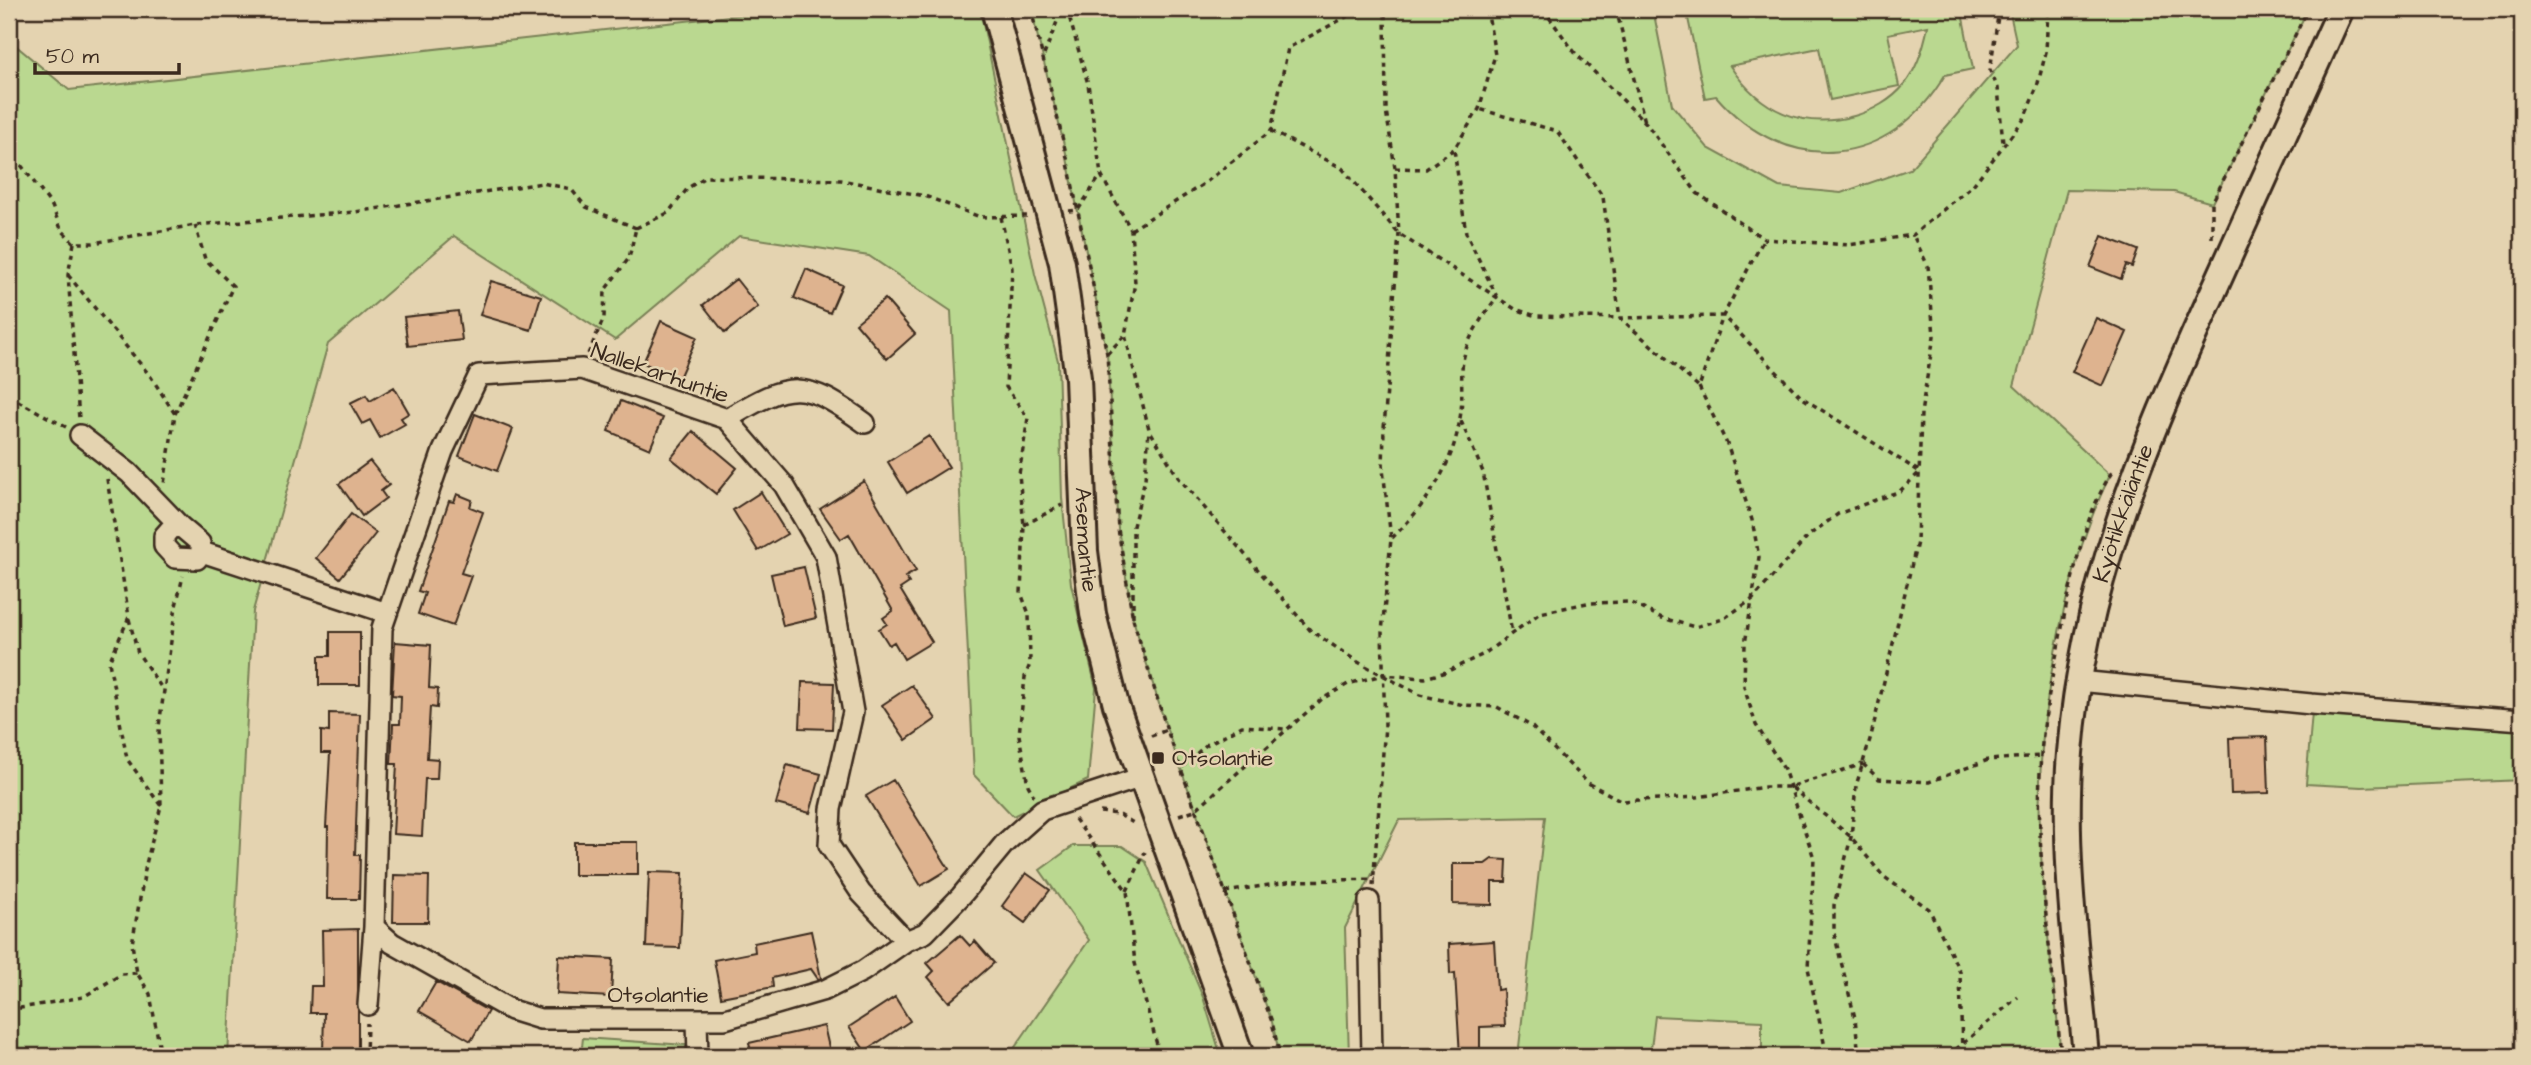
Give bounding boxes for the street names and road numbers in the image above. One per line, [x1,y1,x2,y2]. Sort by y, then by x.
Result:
street label: Nallekarhuntie [587,334,733,412]
street label: Kyötikkäläntie [2085,440,2162,586]
street label: Asemantie [1066,487,1106,594]
street label: Otsolantie [607,979,709,1011]

